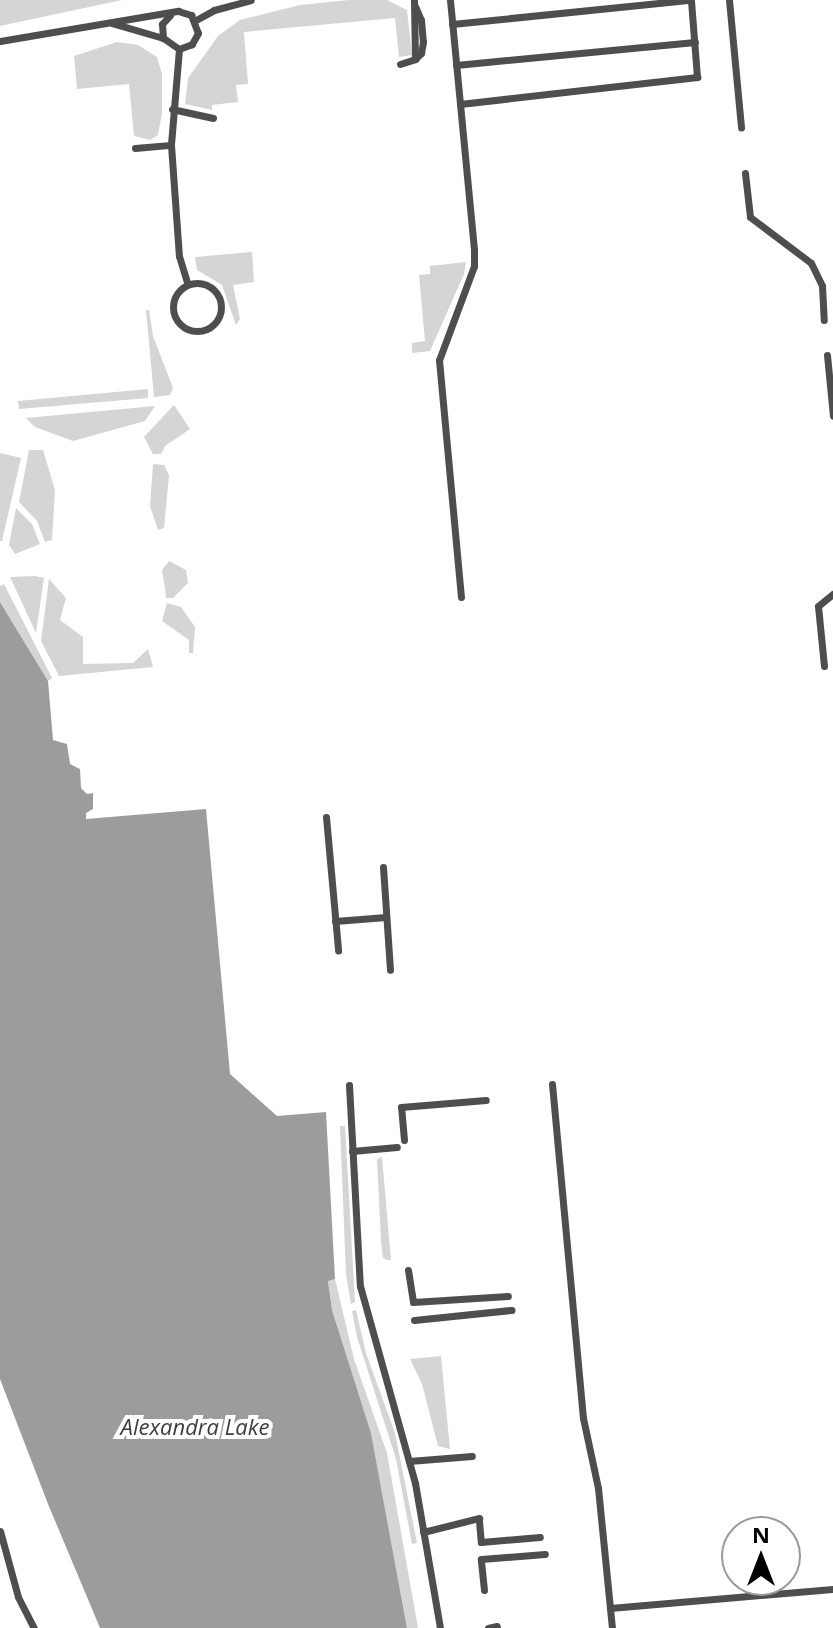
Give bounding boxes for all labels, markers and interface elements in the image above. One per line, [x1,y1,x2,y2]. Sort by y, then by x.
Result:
water label: Alexandra Lake [121,1414,269,1440]
north arrow [721,1516,801,1596]
text: N [752,1519,770,1549]

